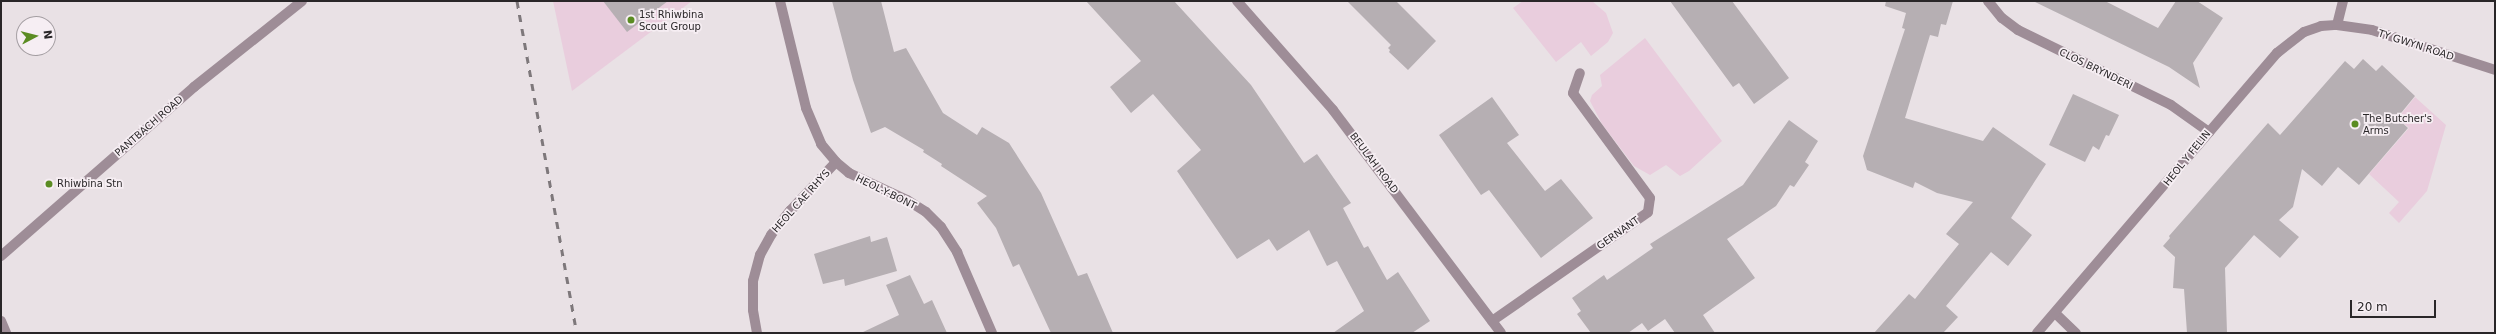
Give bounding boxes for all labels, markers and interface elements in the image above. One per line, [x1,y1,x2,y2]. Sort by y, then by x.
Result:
place label: 1st Rhiwbina Scout Group [639,8,704,32]
marker: 1st Rhiwbina Scout Group [626,15,636,25]
north arrow [16,16,56,56]
street label: TY GWYN ROAD [2377,27,2455,63]
text: N [40,29,54,40]
street label: CLOS BRYNDERI [2057,46,2135,92]
street label: PANTBACH ROAD [113,93,185,159]
place label: The Butcher's Arms [2363,112,2432,136]
marker: The Butcher's Arms [2350,119,2360,129]
street label: HEOL Y FELIN [2161,128,2213,188]
street label: BEULAH ROAD [1347,130,1401,196]
street label: HEOL CAE RHYS [770,167,832,235]
street label: HEOL-Y-BONT [854,172,918,212]
place label: Rhiwbina Stn [57,178,123,190]
marker: Rhiwbina Stn [44,179,54,189]
street label: GERNANT [1595,214,1641,252]
scale bar [2352,292,2438,318]
text: 20 m [2357,300,2388,314]

